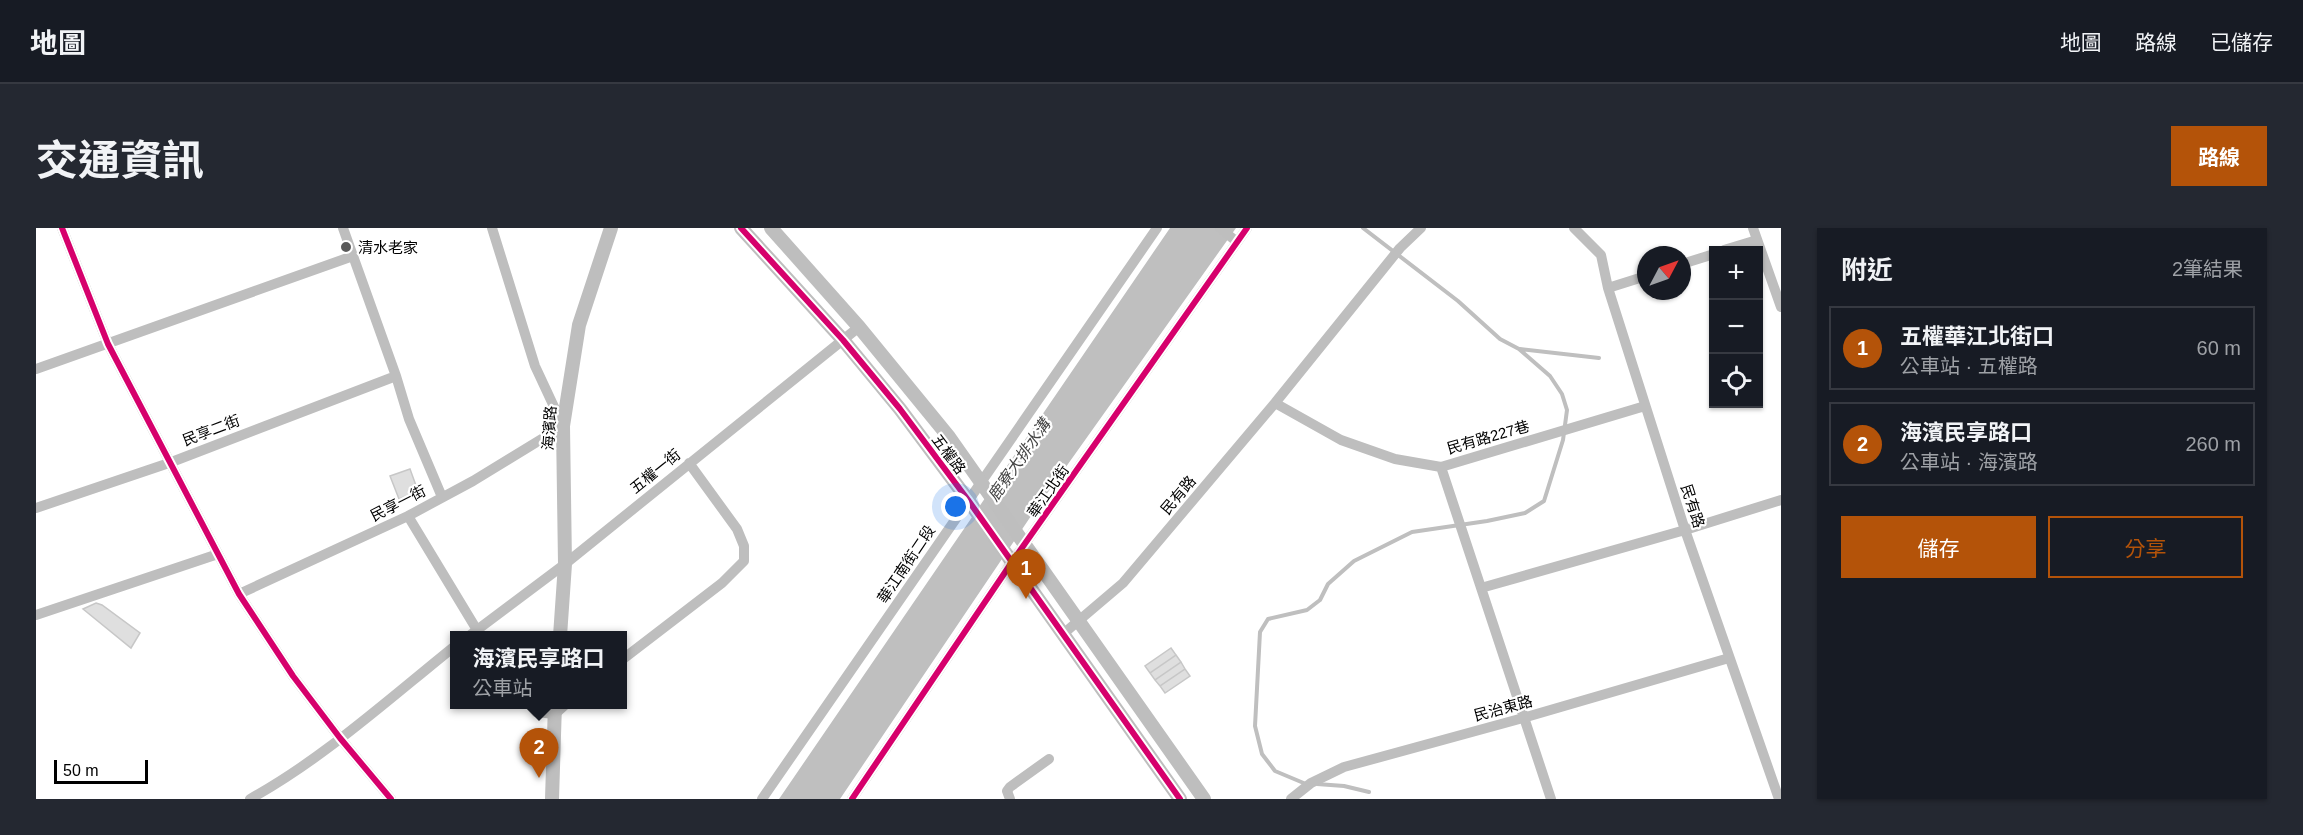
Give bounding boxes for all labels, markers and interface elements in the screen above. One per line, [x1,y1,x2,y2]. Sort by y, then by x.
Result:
text: 地圖 [30,28,86,59]
text: 地圖 [2060,31,2102,54]
text: 路線 [2135,31,2177,54]
text: 已儲存 [2210,31,2273,54]
button: 路線 [2171,126,2267,186]
text: 交通資訊 [36,137,204,184]
place label: 清水老家 [358,239,418,256]
marker: 清水老家 [339,240,353,254]
north arrow [1637,246,1691,300]
map controls [1709,246,1763,408]
button: + [1709,246,1763,300]
text: 附近 [1841,255,1893,285]
text: 2筆結果 [2172,258,2243,280]
button: − [1709,300,1763,354]
text: 五權華江北街口 [1900,324,2054,349]
text: 1 [1857,337,1868,359]
text: 60 m [2197,337,2241,359]
button: locate [1709,354,1763,408]
text: 公車站 · 五權路 [1900,355,2038,377]
street label: 海濱路 [539,405,559,451]
street label: 民享二街 [180,411,242,449]
water label: 鹿寮大排水溝 [985,414,1055,504]
street label: 民有路227巷 [1445,417,1531,457]
text: 海濱民享路口 [1900,420,2032,445]
street label: 五權路 [929,431,969,477]
text: 2 [1857,433,1868,455]
text: 260 m [2185,433,2241,455]
street label: 五權一街 [626,446,684,496]
text: 公車站 · 海濱路 [1900,451,2038,473]
street label: 華江北街 [1024,462,1072,520]
street label: 民有路 [1157,472,1199,518]
street label: 民享一街 [367,482,429,524]
street label: 民有路 [1678,482,1708,530]
your location [941,492,970,521]
button: 儲存 [1841,516,2036,578]
button: 分享 [2048,516,2243,578]
street label: 華江南街二段 [874,522,938,606]
pin: 1 [1006,550,1046,599]
popup [450,631,627,709]
text: 海濱民享路口 [472,646,605,671]
text: 公車站 [472,677,532,699]
street label: 民治東路 [1472,692,1534,724]
pin: 2 [520,728,558,778]
scale bar [54,757,148,784]
text: 50 m [63,762,99,779]

